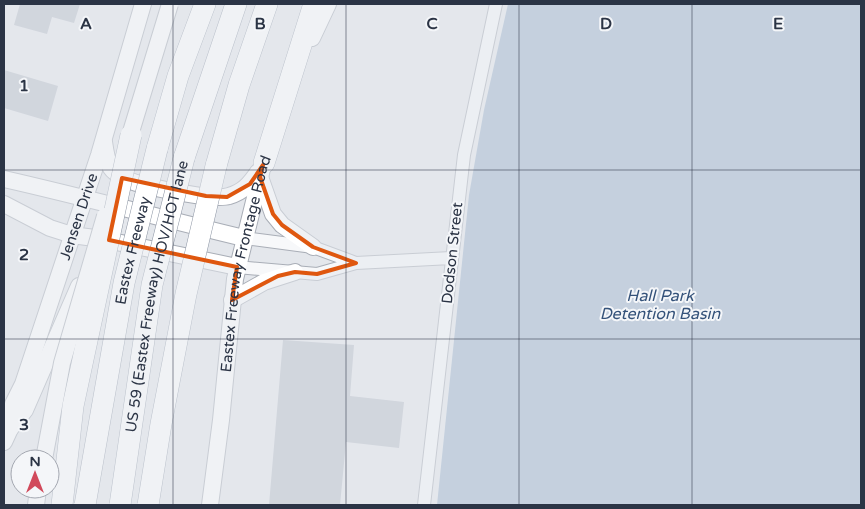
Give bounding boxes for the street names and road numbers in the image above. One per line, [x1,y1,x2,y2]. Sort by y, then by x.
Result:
street label: Eastex Freeway Frontage Road [217,153,275,373]
street label: US 59 (Eastex Freeway) HOV/HOT lane [122,159,192,433]
street label: Jensen Drive [56,171,101,262]
street label: Eastex Freeway [111,195,154,306]
street label: Dodson Street [438,201,466,305]

